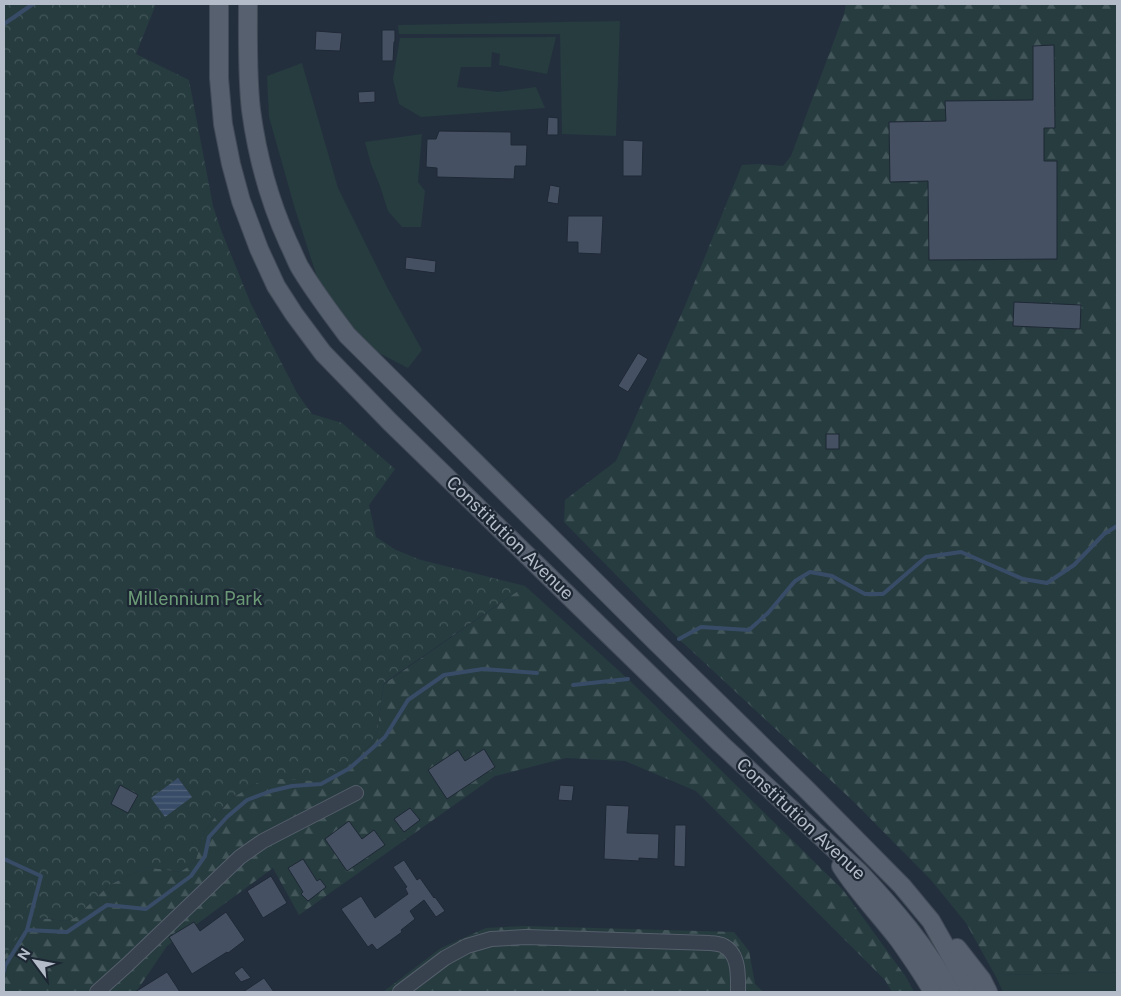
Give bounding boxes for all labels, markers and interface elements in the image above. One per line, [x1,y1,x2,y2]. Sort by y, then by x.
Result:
street label: Constitution Avenue [442,471,578,604]
park label: Millennium Park [127,588,263,609]
street label: Constitution Avenue [732,753,870,884]
north arrow [10,936,60,986]
text: N [14,945,34,963]

